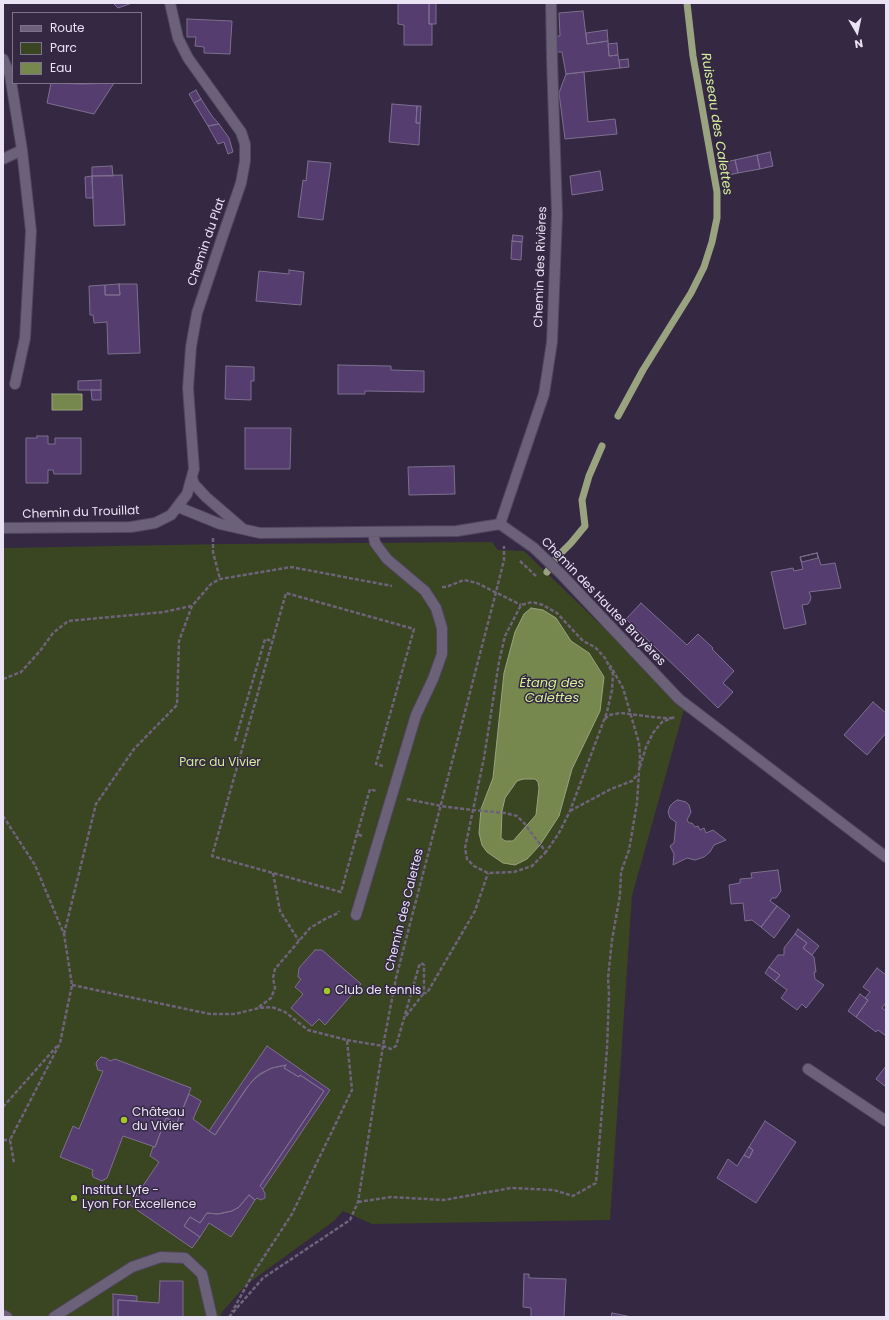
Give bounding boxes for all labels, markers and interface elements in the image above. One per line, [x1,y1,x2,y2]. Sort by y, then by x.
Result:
legend [12,12,142,84]
north arrow [837,12,877,52]
text: Route [50,19,84,36]
text: N [854,35,864,52]
text: Parc [50,39,77,56]
water label: Ruisseau des Calettes [697,52,735,196]
text: Eau [50,59,72,76]
street label: Chemin du Plat [185,196,229,288]
street label: Chemin des Rivières [532,206,550,328]
street label: Chemin du Trouillat [22,504,140,522]
street label: Chemin des Hautes Bruyères [538,535,668,669]
water label: Étang des Calettes [520,676,584,707]
park label: Parc du Vivier [179,756,261,770]
street label: Chemin des Calettes [383,847,427,973]
place label: Club de tennis [335,984,421,998]
marker: Club de tennis [322,986,332,996]
place label: Château du Vivier [132,1106,185,1134]
marker: Château du Vivier [119,1115,129,1125]
place label: Institut Lyfe - Lyon For Excellence [82,1184,196,1212]
marker: Institut Lyfe - Lyon For Excellence [69,1193,79,1203]

